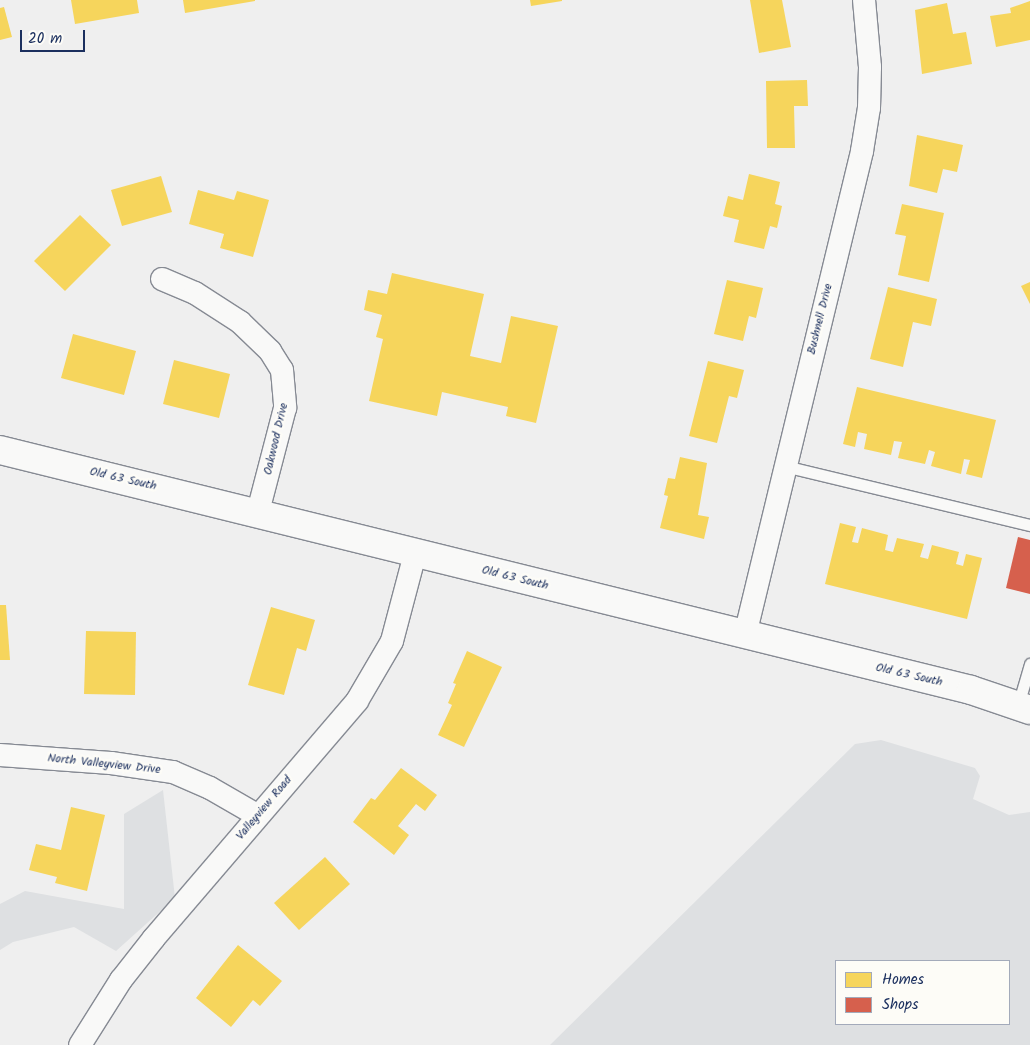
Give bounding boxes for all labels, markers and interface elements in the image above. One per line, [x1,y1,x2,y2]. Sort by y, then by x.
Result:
scale bar [22,20,88,52]
text: 20 m [28,27,62,51]
street label: Bushnell Drive [804,282,836,356]
street label: Oakwood Drive [261,402,291,476]
street label: Old 63 South [88,464,158,494]
street label: Old 63 South [480,563,550,593]
street label: Old 63 South [874,660,944,690]
street label: North Valleyview Drive [47,751,161,777]
street label: Valleyview Road [233,773,295,843]
legend [835,960,1010,1025]
text: Homes [882,968,924,992]
text: Shops [882,993,918,1017]

